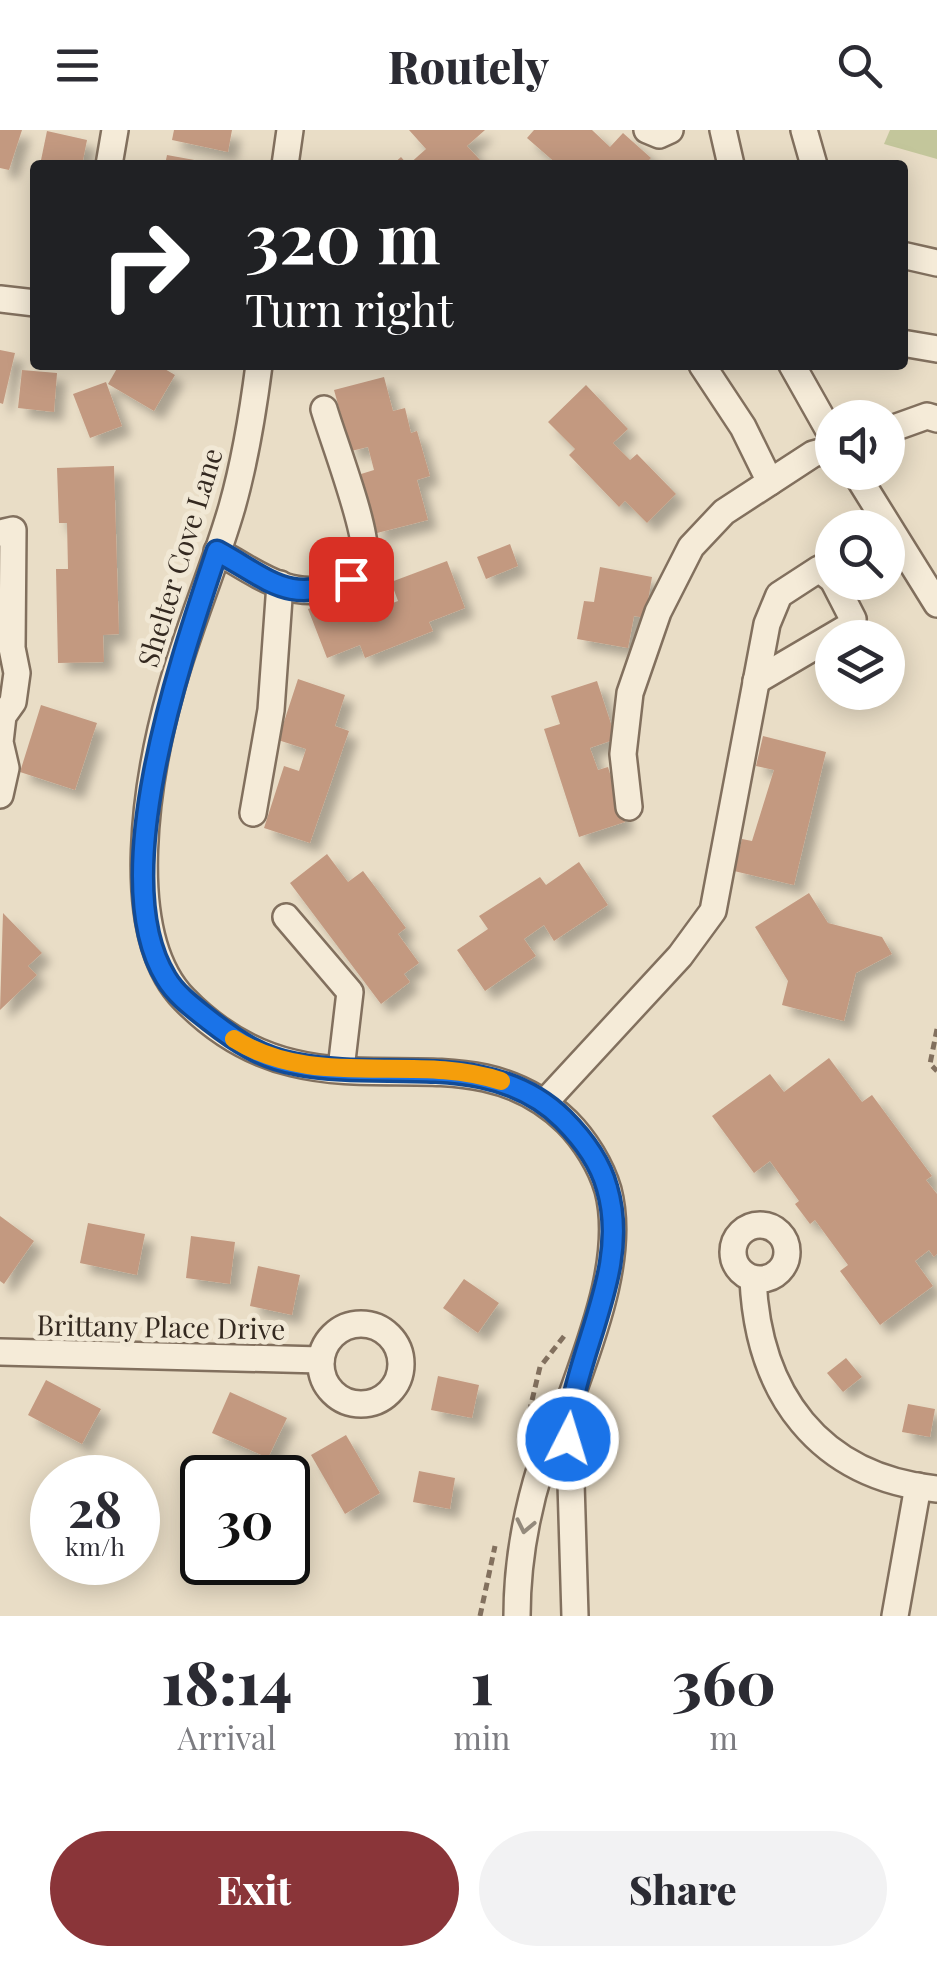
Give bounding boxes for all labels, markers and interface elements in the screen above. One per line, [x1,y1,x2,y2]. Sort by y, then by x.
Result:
text: Routely [388,35,549,95]
icon: menu [50,38,105,93]
icon: search [832,38,887,93]
text: 320 m [245,188,441,282]
icon: right [80,200,210,330]
text: Turn right [245,278,453,338]
map controls [815,400,905,710]
button: sound [815,400,905,490]
street label: Shelter Cove Lane [128,443,230,671]
button: search [815,510,905,600]
pin [309,537,394,622]
icon: arrive [324,552,379,607]
button: layers [815,620,905,710]
street label: Brittany Place Drive [36,1305,286,1347]
position arrow [516,1387,620,1491]
speed limit sign: 30 [180,1455,310,1585]
text: 28 [68,1474,122,1541]
one-way arrow [515,1518,536,1535]
text: km/h [65,1529,125,1562]
text: 18:14 [161,1640,292,1720]
text: 1 [470,1640,494,1720]
text: 360 [672,1640,776,1720]
text: Arrival [178,1715,276,1758]
text: min [454,1715,510,1758]
text: m [710,1715,738,1758]
button: Exit [50,1831,459,1946]
button: Share [479,1831,887,1946]

